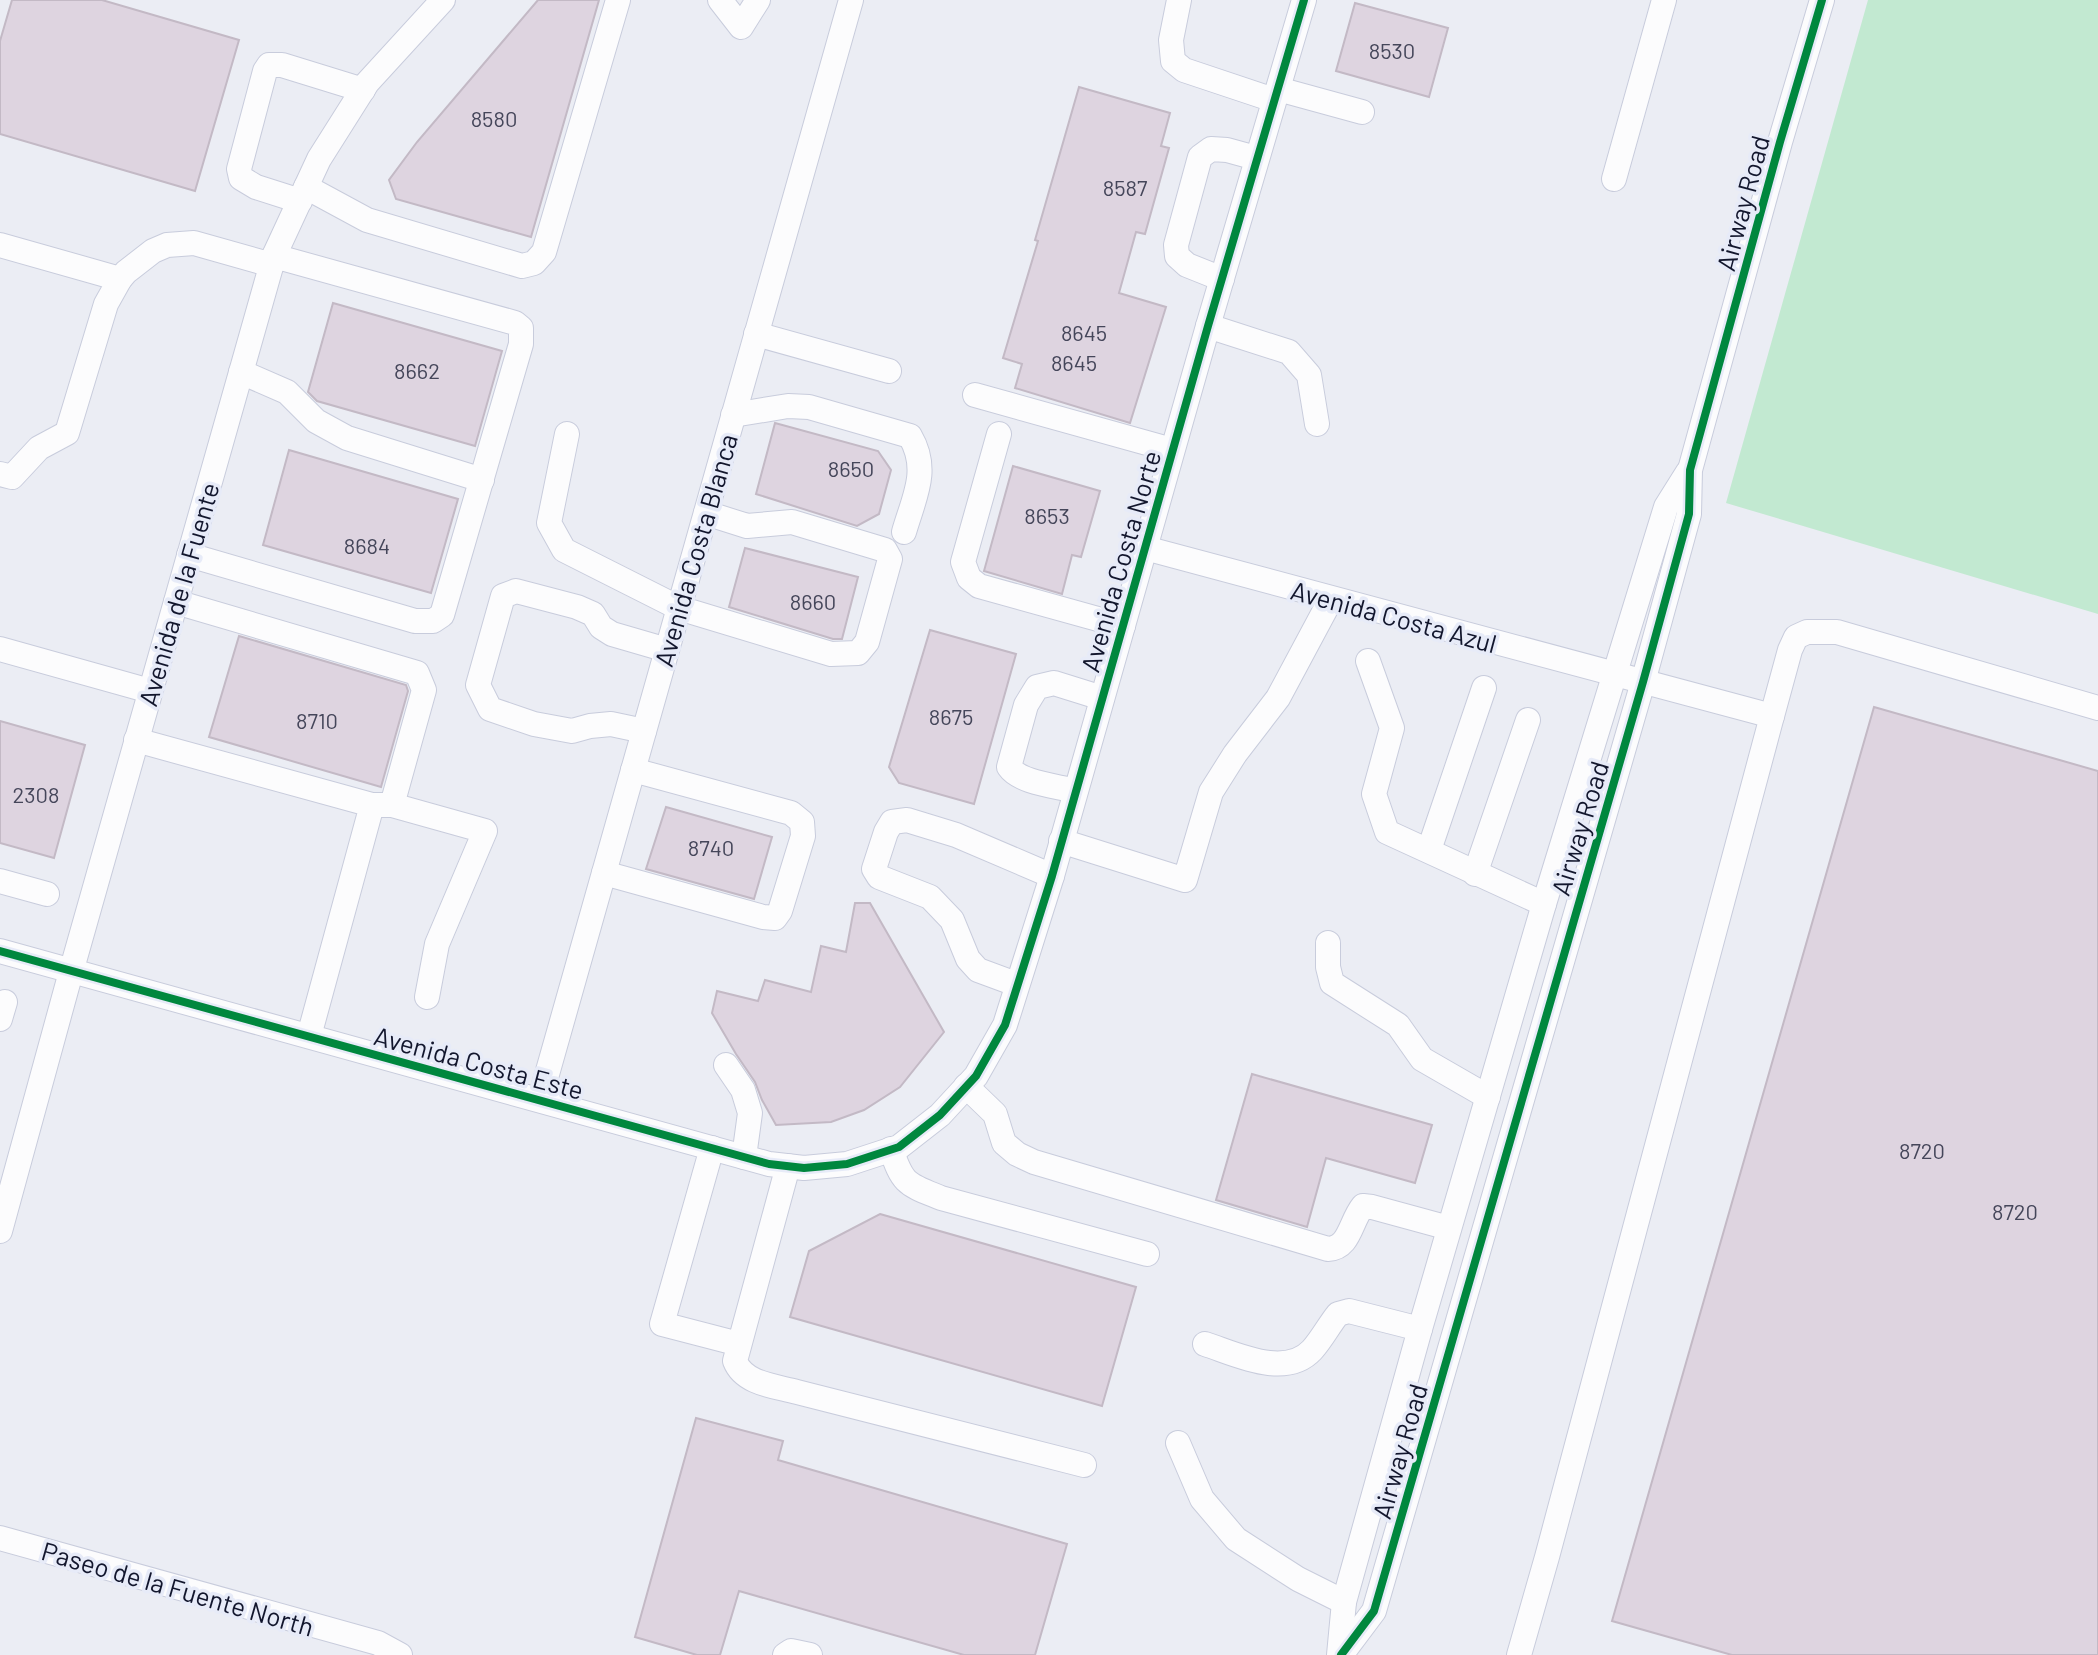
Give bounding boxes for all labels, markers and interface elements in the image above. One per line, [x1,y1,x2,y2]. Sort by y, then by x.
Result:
house number: 8530 [1369,37,1415,63]
house number: 8580 [471,105,517,131]
street label: Airway Road [1709,132,1775,274]
house number: 8587 [1103,174,1147,200]
house number: 8645 [1061,319,1107,345]
house number: 8645 [1051,349,1097,375]
house number: 8662 [394,357,440,383]
street label: Avenida Costa Blanca [647,430,743,670]
street label: Avenida Costa Norte [1074,447,1166,675]
house number: 8650 [828,455,874,481]
street label: Avenida de la Fuente [131,479,225,709]
house number: 8653 [1024,502,1070,528]
house number: 8684 [344,532,390,558]
street label: Avenida Costa Azul [1288,574,1500,658]
house number: 8660 [790,588,836,614]
house number: 8675 [929,703,973,729]
house number: 8710 [296,707,338,733]
street label: Airway Road [1544,757,1614,899]
house number: 2308 [13,781,59,807]
house number: 8740 [688,834,734,860]
street label: Avenida Costa Este [371,1019,587,1105]
house number: 8720 [1899,1137,1945,1163]
house number: 8720 [1992,1198,2038,1224]
street label: Airway Road [1365,1380,1433,1522]
street label: Paseo de la Fuente North [38,1534,318,1642]

